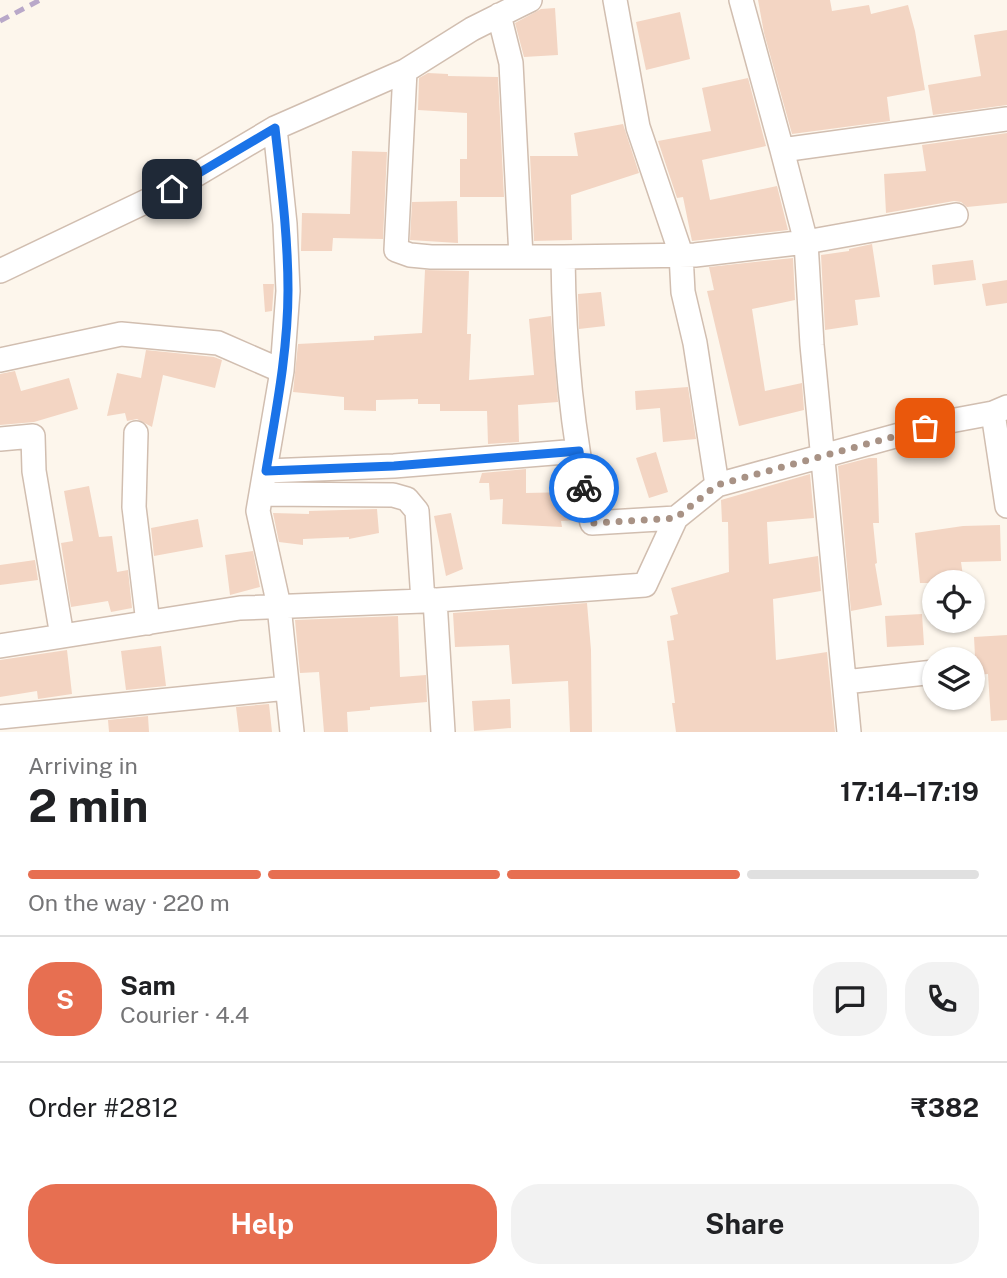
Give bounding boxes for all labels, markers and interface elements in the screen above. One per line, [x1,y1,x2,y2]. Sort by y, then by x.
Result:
pin [142,159,202,219]
icon: home [153,170,191,208]
pin [895,398,955,458]
icon: bag [906,409,944,447]
courier [549,453,619,523]
icon: bike [565,469,603,507]
map controls [922,570,985,710]
button: locate [922,570,985,633]
button: layers [922,647,985,710]
text: Arriving in [28,752,138,779]
text: 17:14–17:19 [840,776,979,807]
text: 2 min [28,778,148,832]
text: On the way · 220 m [28,889,230,916]
button: chat [813,962,887,1036]
button: phone [905,962,979,1036]
text: Sam [120,970,176,1001]
text: S [56,984,74,1015]
text: Courier · 4.4 [120,1001,249,1028]
text: Order #2812 [28,1092,178,1123]
text: ₹382 [911,1092,979,1123]
button: Help [28,1184,497,1264]
button: Share [511,1184,979,1264]

